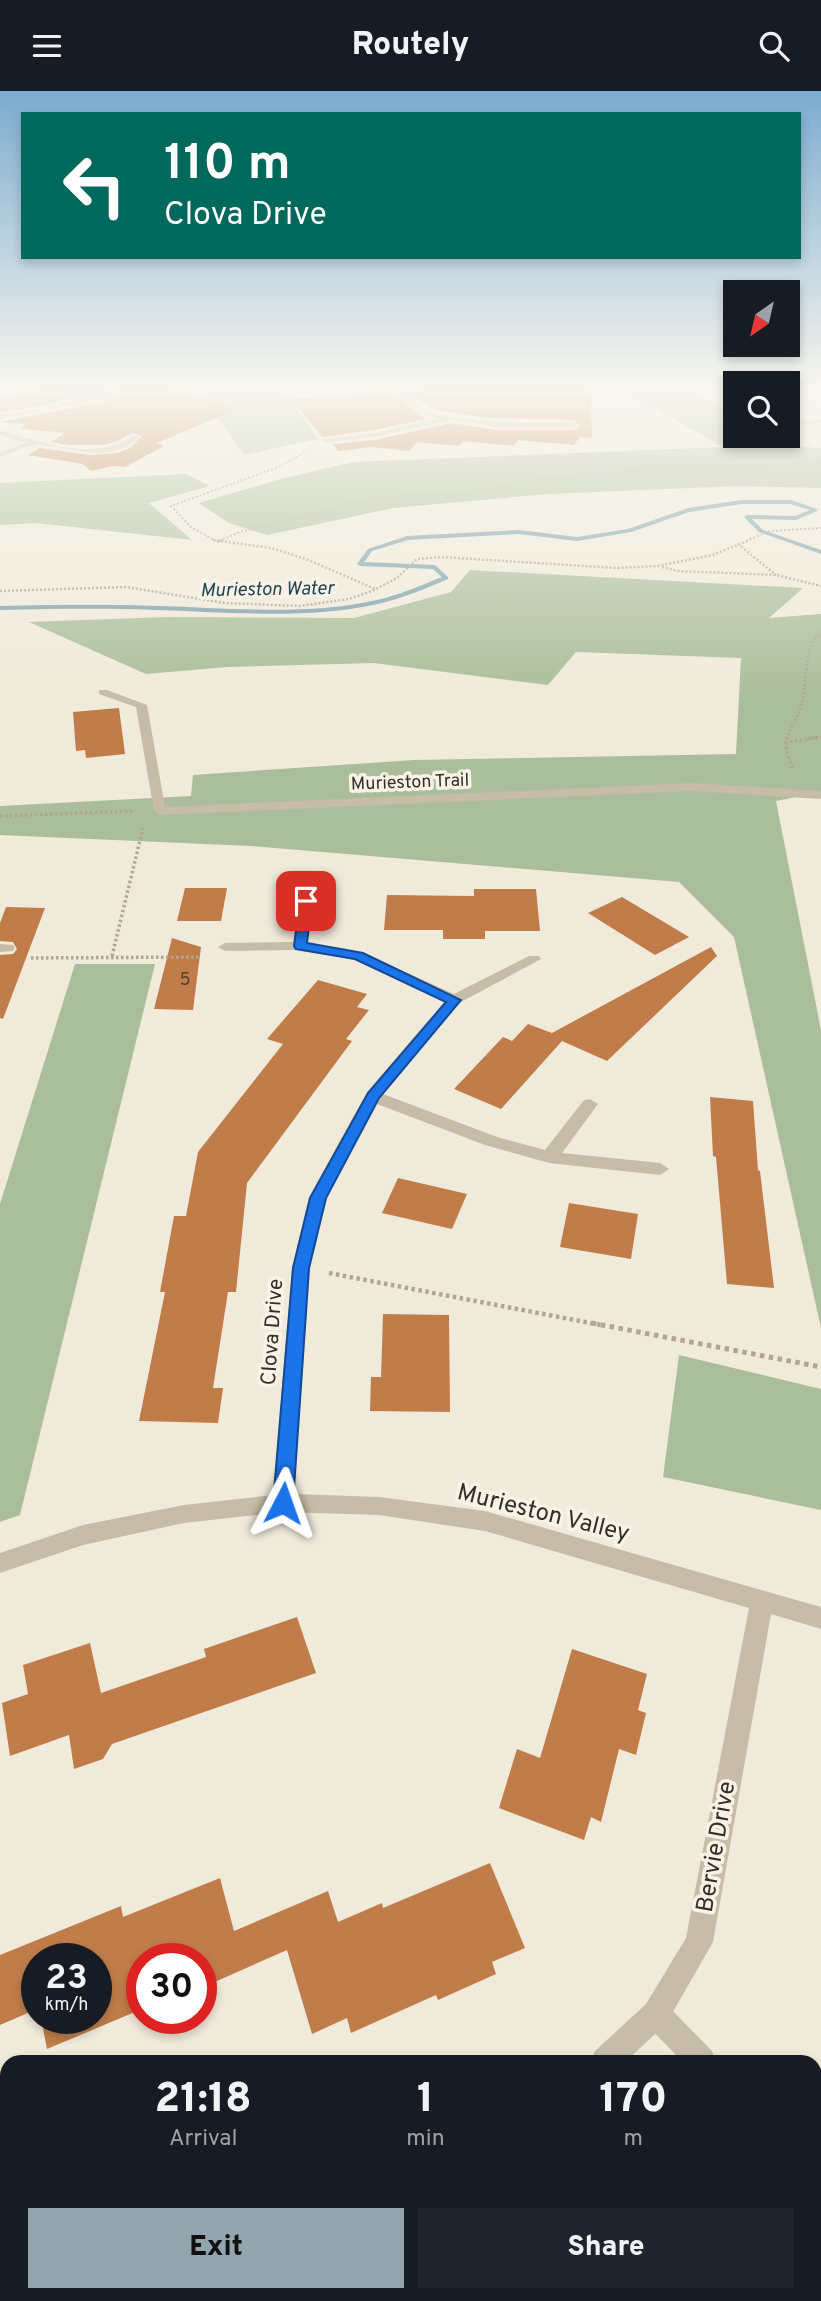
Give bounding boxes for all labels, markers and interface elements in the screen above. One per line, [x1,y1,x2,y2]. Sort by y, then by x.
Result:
text: Routely [352,26,469,66]
icon: menu [28,27,66,65]
icon: search [755,27,793,65]
text: 110 m [164,135,291,197]
icon: left [49,140,140,231]
text: Clova Drive [164,196,327,236]
north arrow [723,280,800,357]
map controls [723,280,800,448]
button: search [723,371,800,448]
water label: Murieston Water [200,577,336,603]
street label: Murieston Trail [350,769,470,797]
pin [276,871,336,931]
icon: arrive [287,882,325,920]
house number: 5 [179,969,191,992]
street label: Clova Drive [256,1278,290,1386]
position arrow [246,1466,320,1540]
street label: Murieston Valley [454,1478,632,1550]
street label: Bervie Drive [691,1779,743,1915]
speed limit sign: 30 [126,1943,217,2034]
text: 23 [45,1957,88,2001]
text: km/h [45,1994,88,2017]
text: 21:18 [155,2074,252,2127]
text: 1 [417,2074,434,2127]
text: 170 [599,2074,667,2127]
text: Arrival [169,2125,237,2154]
text: min [406,2125,445,2154]
text: m [624,2125,643,2154]
button: Exit [28,2208,404,2288]
button: Share [418,2208,794,2288]

